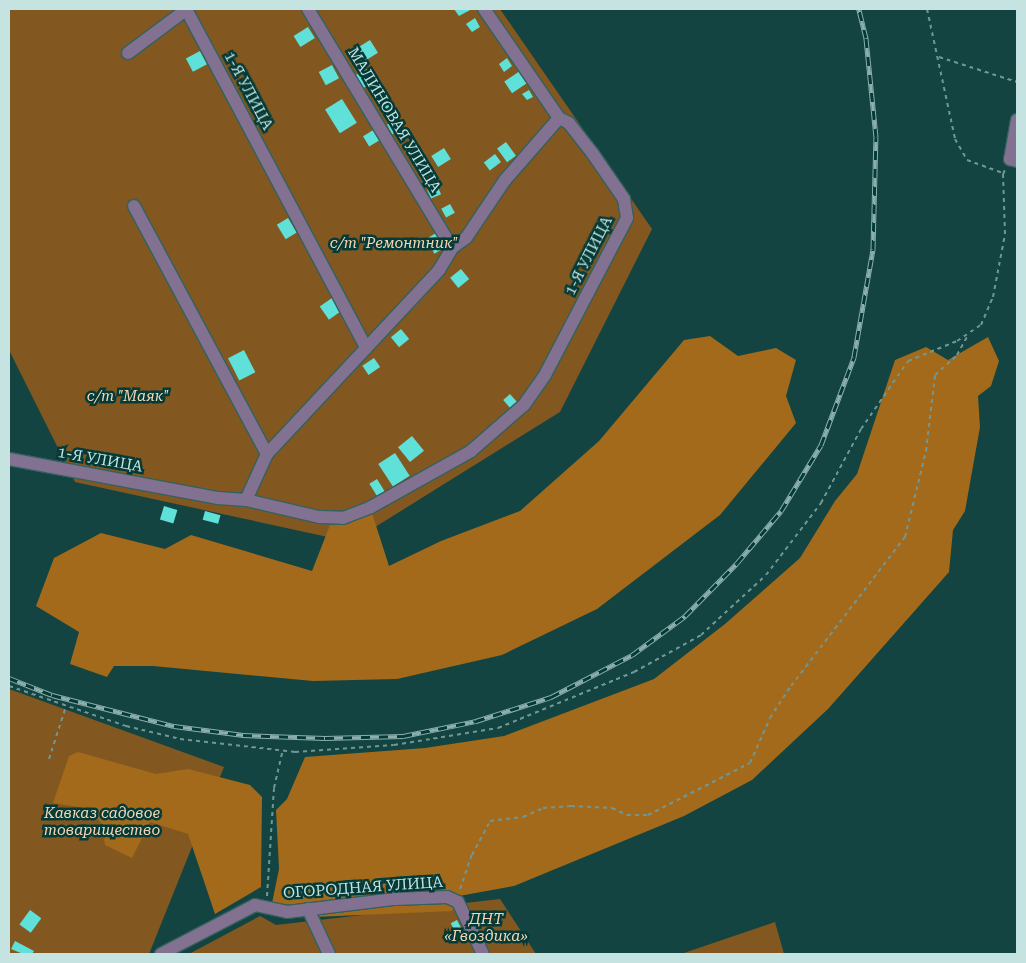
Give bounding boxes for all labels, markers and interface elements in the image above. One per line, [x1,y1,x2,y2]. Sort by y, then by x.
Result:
street label: МАЛИНОВАЯ УЛИЦА [344,44,444,196]
street label: 1-Я УЛИЦА [220,49,276,133]
street label: 1-Я УЛИЦА [561,214,617,298]
park label: с/т "Ремонтник" [330,235,458,253]
park label: с/т "Маяк" [87,388,169,406]
street label: 1-Я УЛИЦА [56,444,144,476]
park label: Кавказ садовое товарищество [44,804,160,839]
street label: ОГОРОДНАЯ УЛИЦА [283,873,443,903]
park label: ДНТ «Гвоздика» [444,910,528,945]

